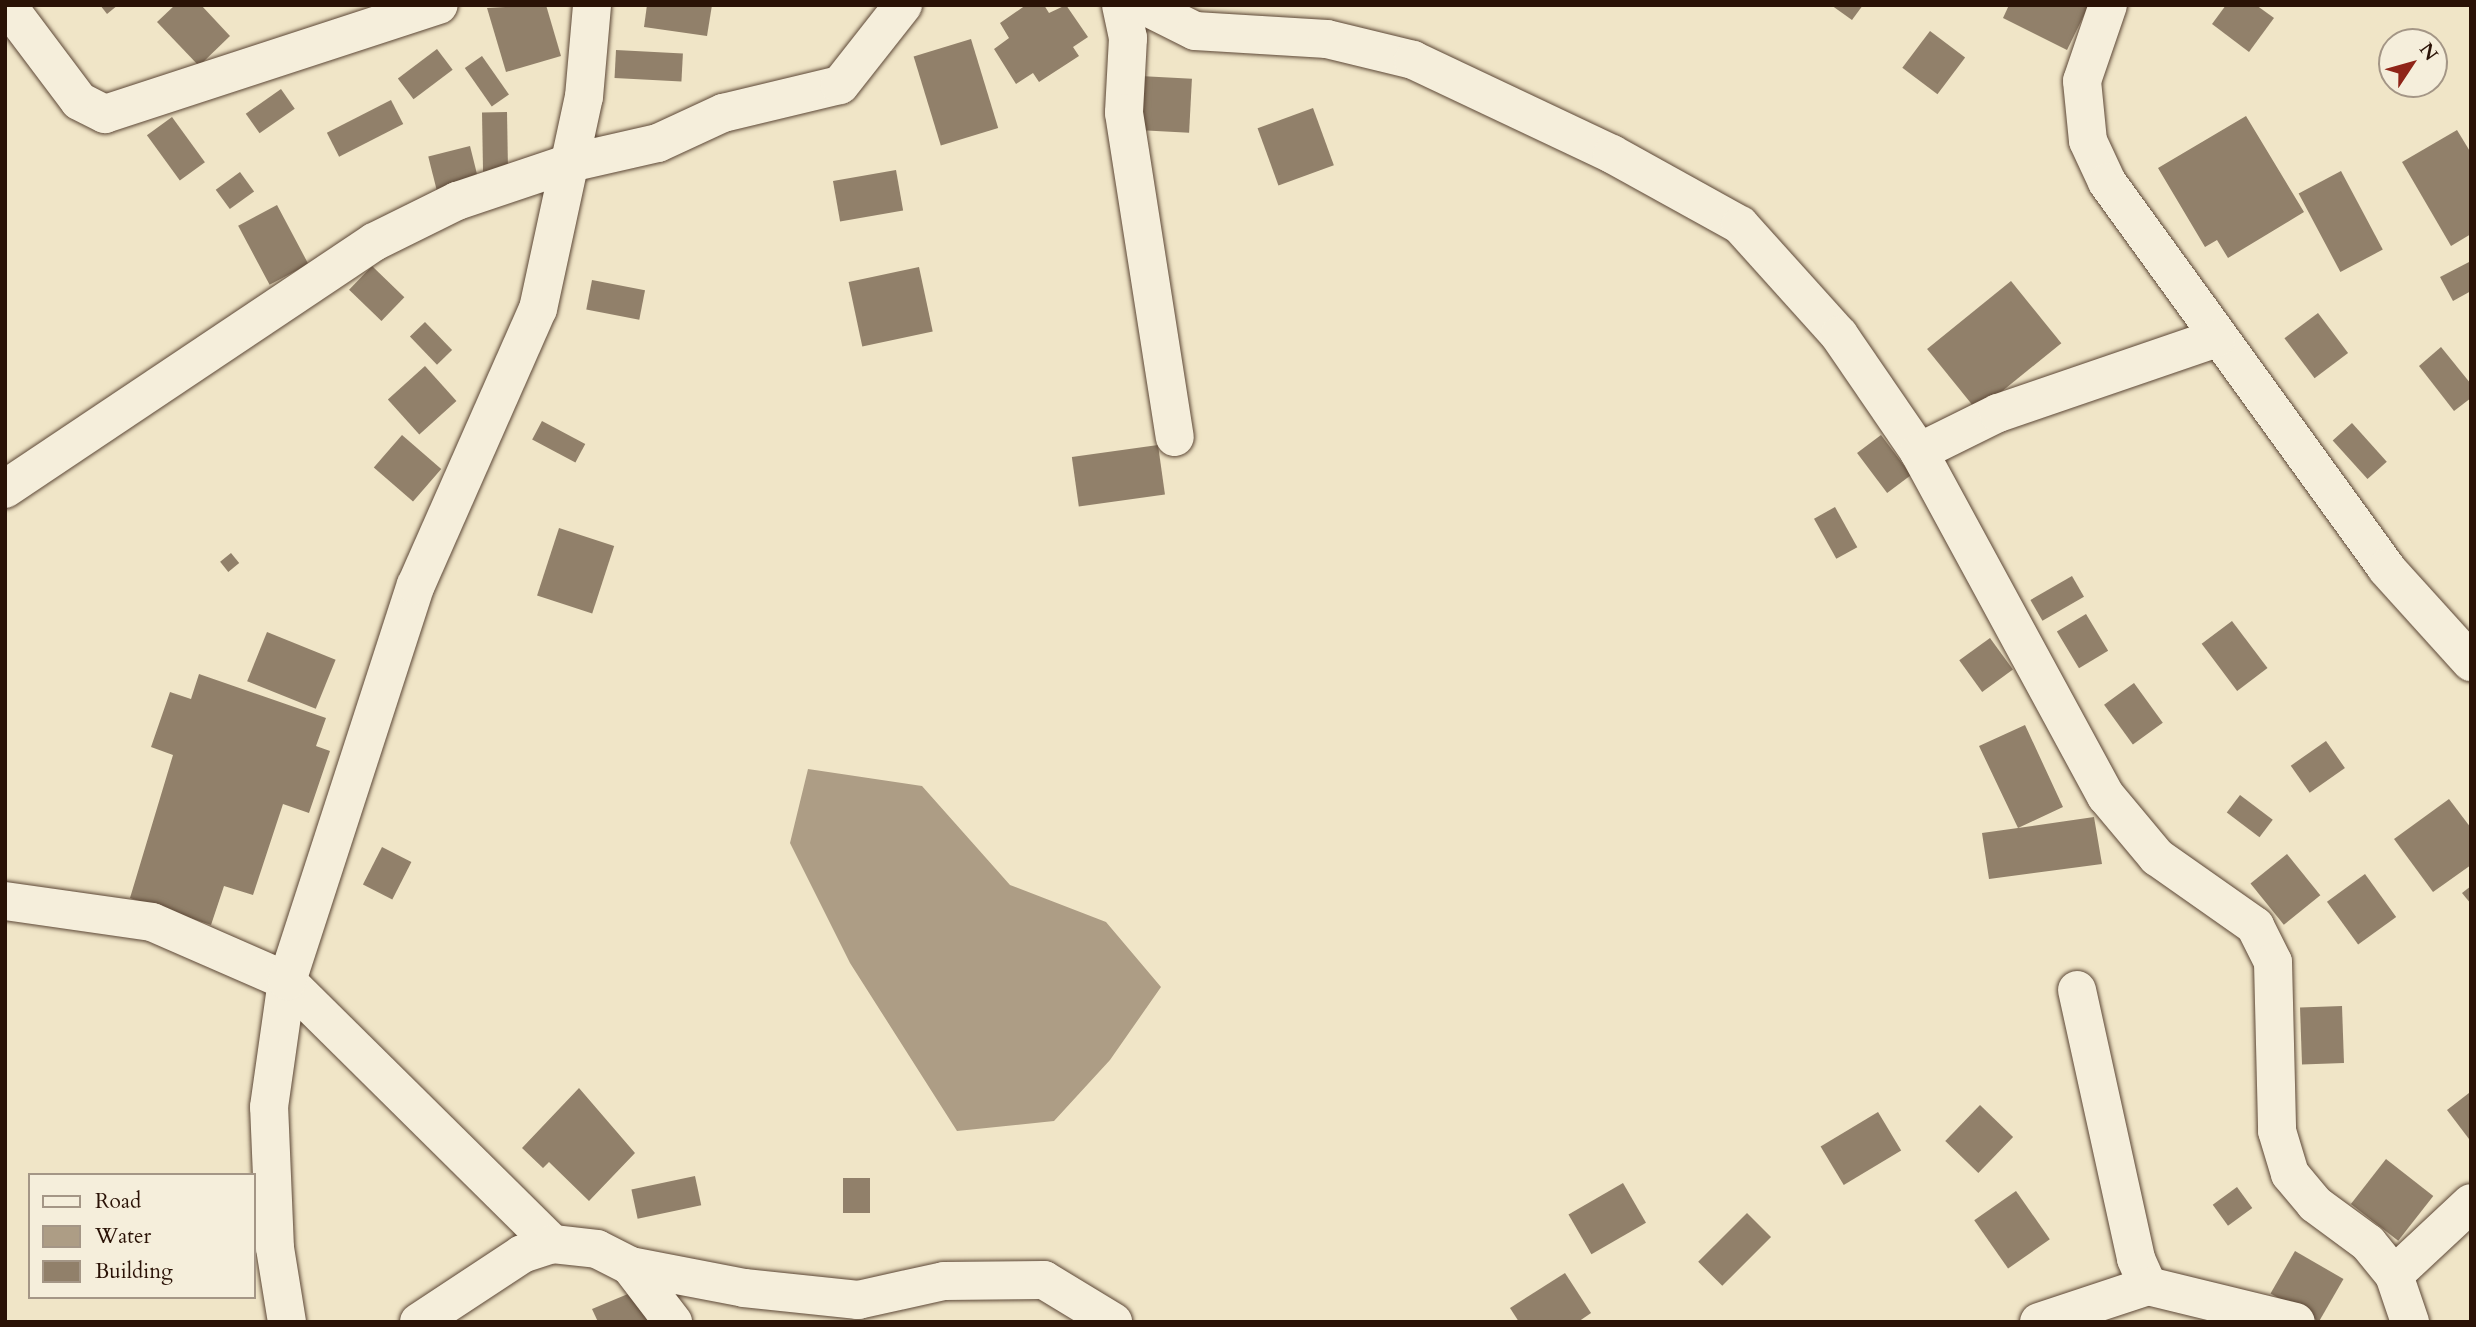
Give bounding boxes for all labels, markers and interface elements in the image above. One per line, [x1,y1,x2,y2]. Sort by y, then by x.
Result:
north arrow [2378,28,2448,98]
text: N [2413,38,2444,66]
legend [28,1173,256,1299]
text: Road [95,1187,141,1216]
text: Water [95,1222,151,1251]
text: Building [95,1257,173,1286]

